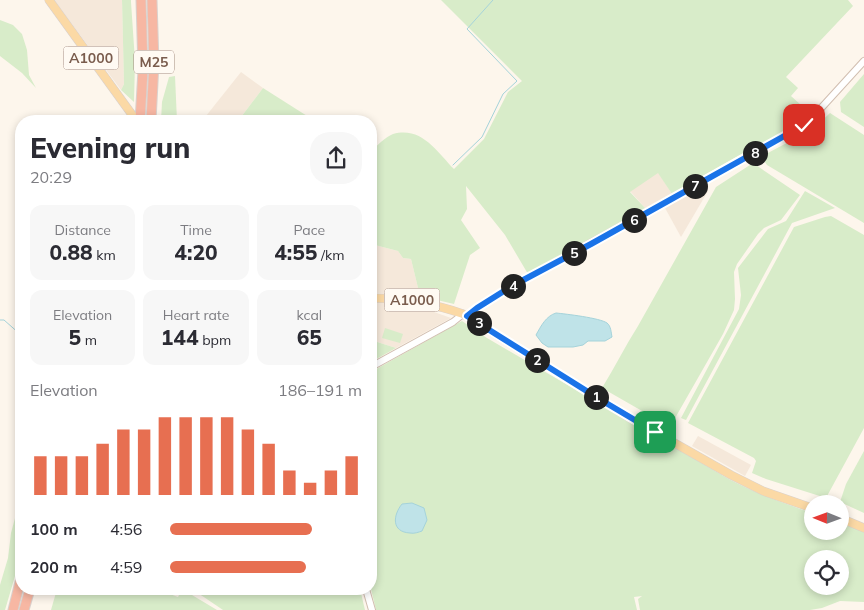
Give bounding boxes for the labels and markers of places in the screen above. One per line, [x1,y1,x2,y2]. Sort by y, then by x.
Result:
pin [783,104,825,146]
pin: 8 [742,140,768,166]
pin: 7 [682,174,708,198]
pin: 6 [622,208,646,232]
pin: 5 [562,240,586,266]
pin: 4 [500,274,526,298]
pin: 3 [466,310,492,336]
pin: 2 [524,348,550,372]
pin: 1 [584,384,608,410]
pin [634,411,676,453]

